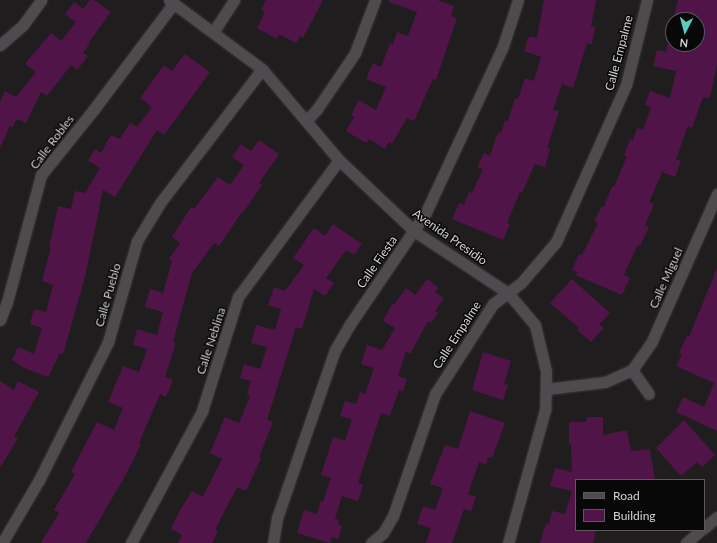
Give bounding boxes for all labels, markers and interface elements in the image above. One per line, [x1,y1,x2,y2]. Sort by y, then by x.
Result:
north arrow [665,12,705,52]
street label: Calle Empalme [602,14,636,92]
text: N [679,37,689,50]
street label: Calle Robles [27,112,77,172]
street label: Avenida Presidio [410,206,490,268]
street label: Calle Fiesta [354,233,400,291]
street label: Calle Miguel [646,245,686,311]
street label: Calle Pueblo [92,261,124,329]
street label: Calle Empalme [430,299,484,371]
street label: Calle Neblina [193,306,229,376]
legend [575,479,705,531]
text: Road [613,488,640,503]
text: Building [613,508,656,523]

